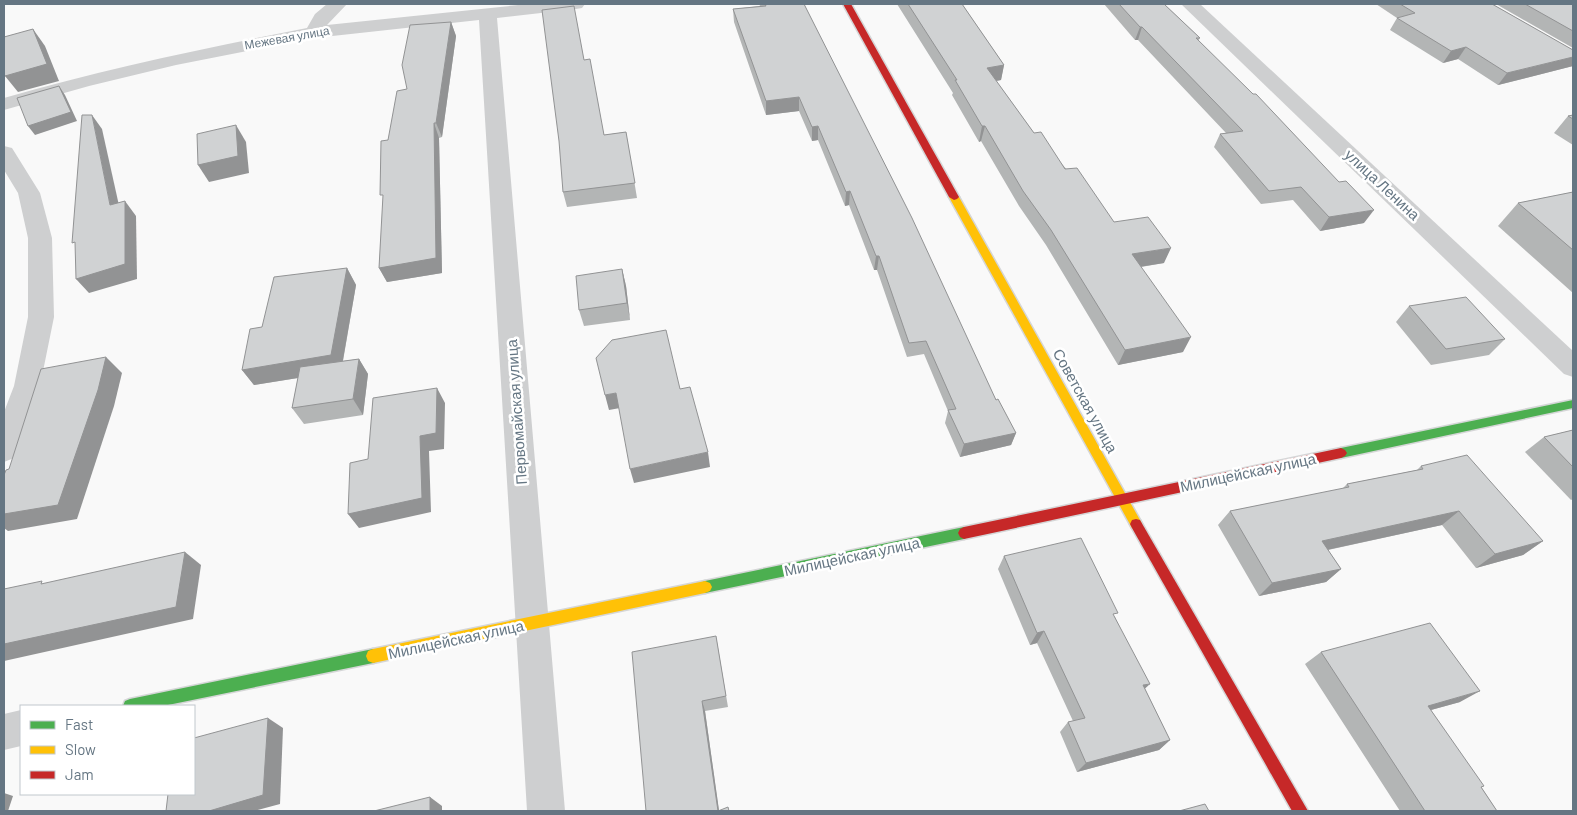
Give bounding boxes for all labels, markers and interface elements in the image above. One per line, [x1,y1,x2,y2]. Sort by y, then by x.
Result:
street label: Межевая улица [243,23,331,52]
street label: улица Ленина [1342,145,1424,224]
street label: Первомайская улица [502,338,530,485]
street label: Советская улица [1050,345,1122,456]
street label: Милицейская улица [1178,449,1318,495]
street label: Милицейская улица [782,533,922,579]
street label: Милицейская улица [386,616,526,662]
legend [20,705,195,795]
text: Fast [65,715,93,733]
text: Slow [65,740,96,758]
text: Jam [65,765,94,783]

